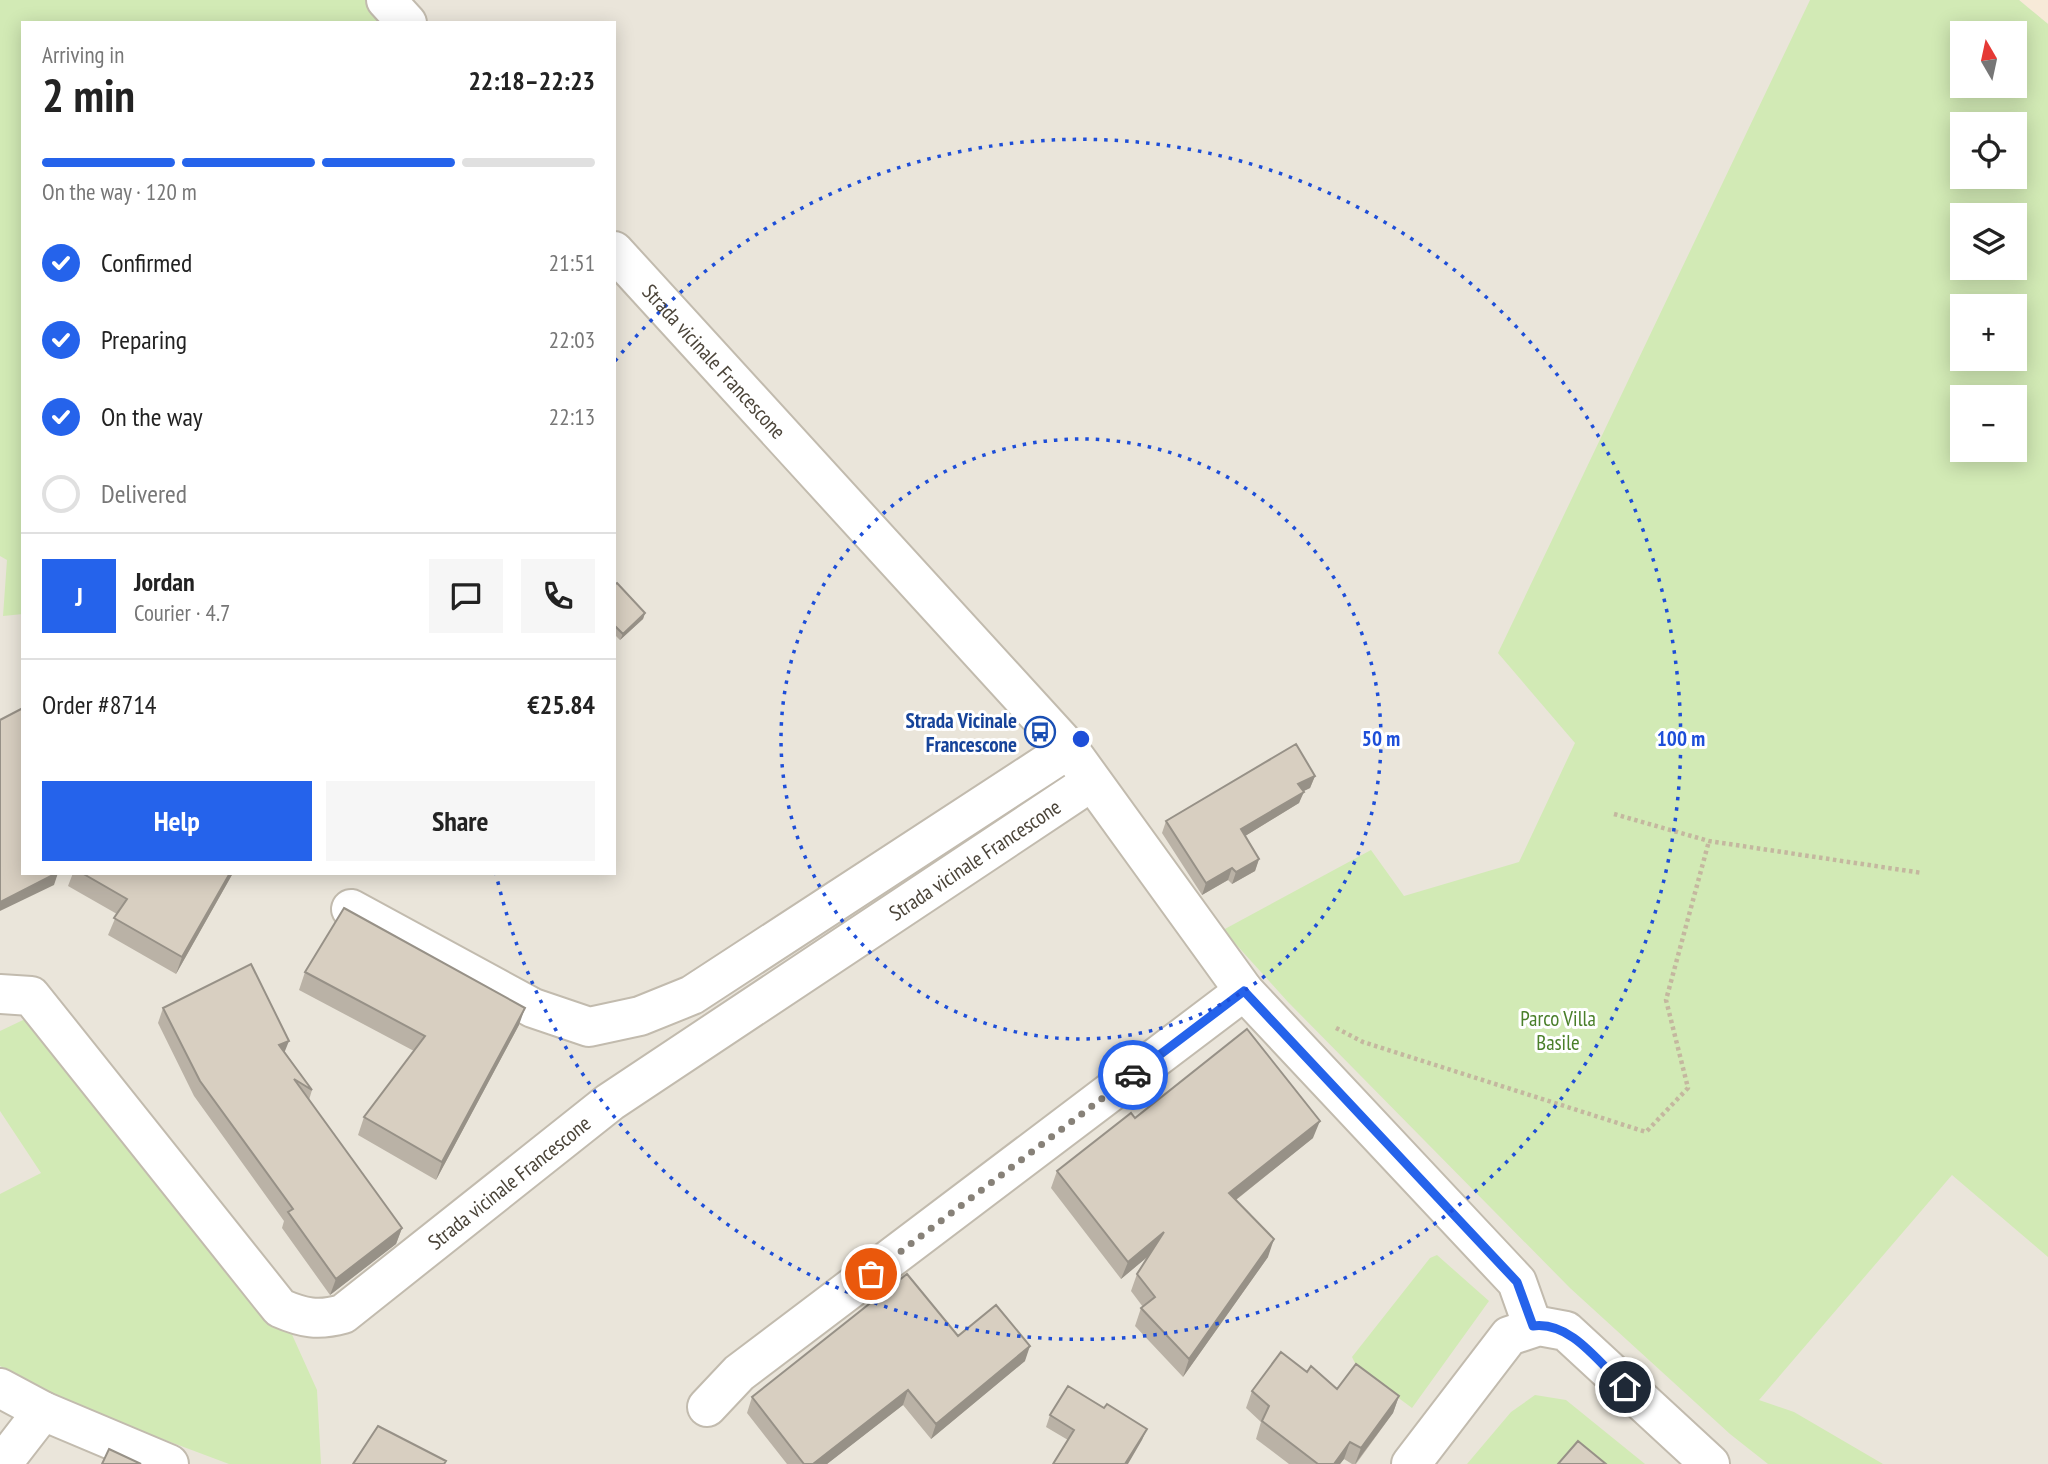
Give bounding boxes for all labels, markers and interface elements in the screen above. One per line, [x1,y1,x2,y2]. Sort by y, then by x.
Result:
north arrow [1950,21,2026,98]
map controls [1950,21,2027,462]
text: Arriving in [42,40,124,69]
text: 22:18–22:23 [468,64,595,97]
text: 2 min [42,65,135,125]
button: locate [1950,112,2027,189]
text: On the way · 120 m [42,177,197,206]
button: layers [1950,203,2027,280]
icon: check [42,244,80,282]
text: Confirmed [101,246,192,279]
text: 21:51 [549,248,595,277]
street label: Strada vicinale Francescone [637,278,792,444]
button: + [1950,294,2027,371]
icon: check [42,321,80,359]
text: Preparing [101,323,187,356]
text: 22:03 [549,325,595,354]
button: − [1950,385,2027,462]
icon: check [42,398,80,436]
text: On the way [101,400,203,433]
text: 22:13 [549,402,595,431]
text: Delivered [101,477,187,510]
button: chat [429,559,503,633]
button: phone [521,559,595,633]
text: Jordan [134,565,195,598]
text: J [75,580,83,613]
text: Courier · 4.7 [134,598,230,627]
text: Order #8714 [42,688,157,721]
text: €25.84 [527,688,595,721]
place label: Strada Vicinale Francescone [905,707,1017,758]
bus stop icon: Strada Vicinale Francescone [1023,715,1057,749]
text: 50 m [1362,725,1400,752]
text: 100 m [1657,725,1705,752]
centre of rings [1069,727,1093,751]
button: Help [42,781,312,861]
button: Share [326,781,595,861]
street label: Strada vicinale Francescone [884,793,1066,926]
park label: Parco Villa Basile [1520,1005,1596,1056]
courier [1098,1040,1168,1110]
icon: car [1114,1056,1152,1094]
street label: Strada vicinale Francescone [422,1109,596,1255]
pin [841,1244,901,1304]
icon: bag [852,1255,890,1293]
pin [1595,1357,1655,1417]
icon: home [1606,1368,1644,1406]

